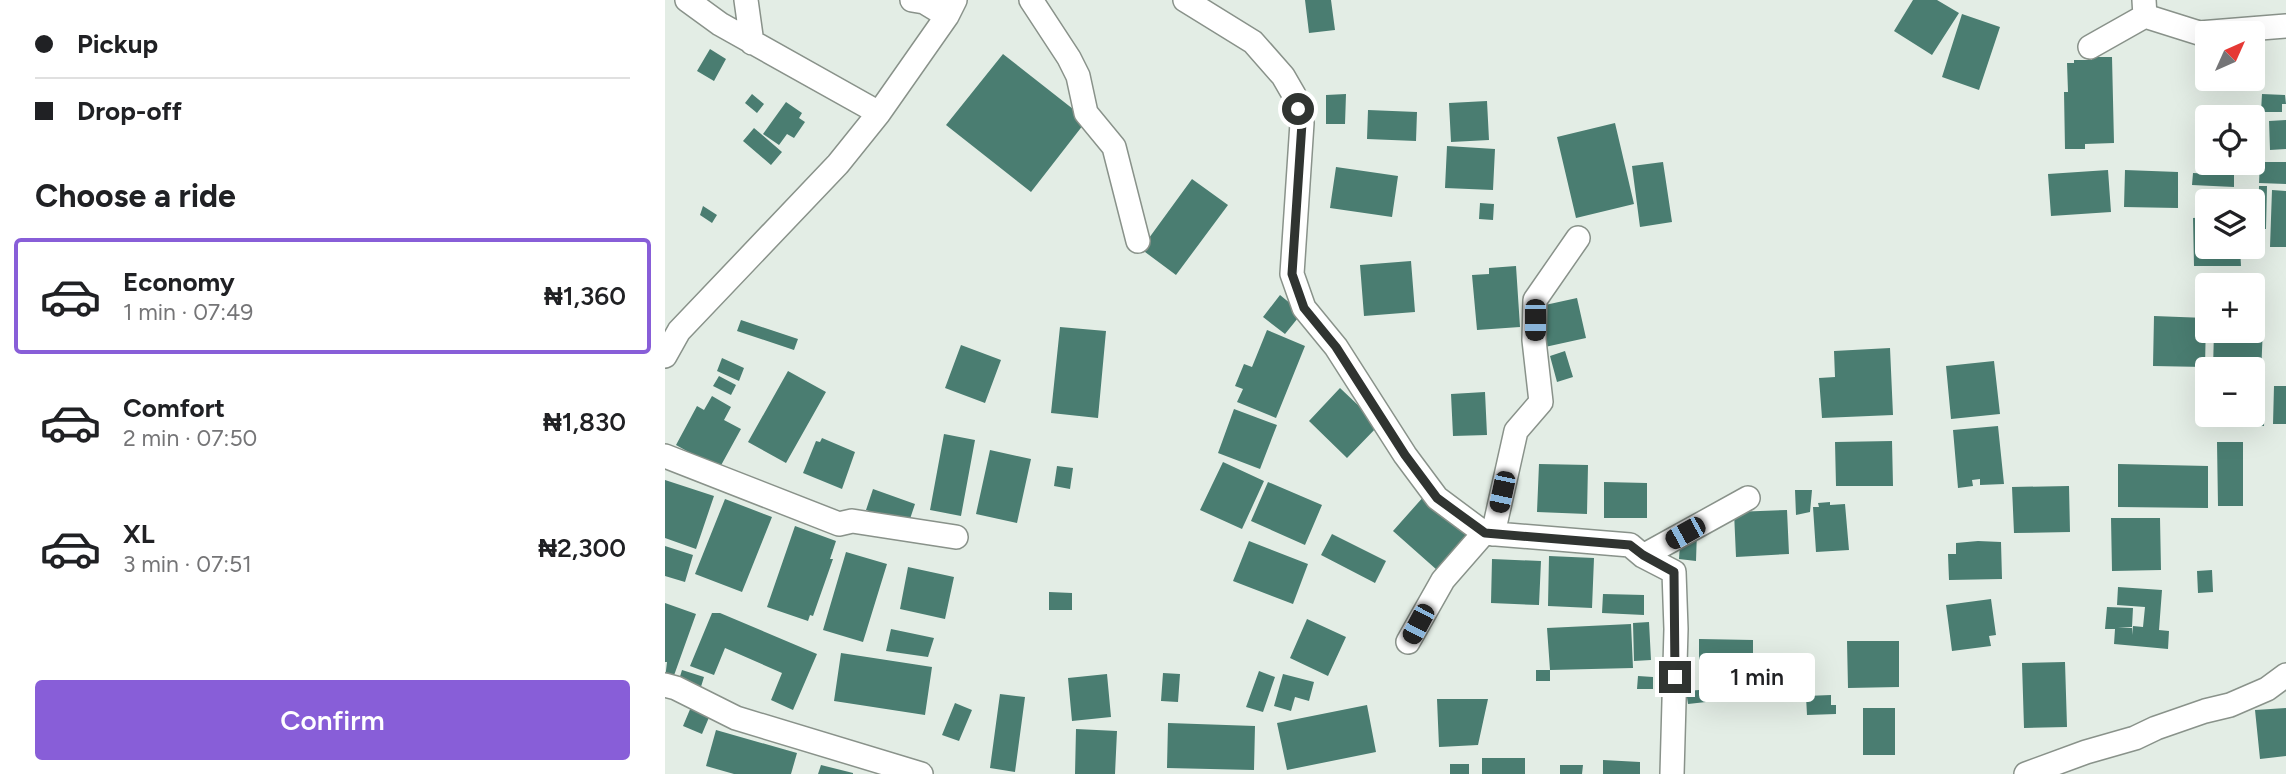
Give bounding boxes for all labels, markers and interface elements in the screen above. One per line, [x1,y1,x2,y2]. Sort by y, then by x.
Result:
north arrow [2195,21,2265,91]
map controls [2195,21,2265,427]
text: Pickup [77,28,158,60]
route start [1282,93,1314,125]
text: Drop-off [77,95,182,127]
button: locate [2195,105,2265,175]
text: Choose a ride [35,177,236,215]
button: layers [2195,189,2265,259]
icon: car [39,265,102,328]
text: Economy [123,266,235,298]
button: + [2195,273,2265,343]
text: ₦1,360 [544,280,626,312]
text: 1 min · 07:49 [123,298,253,326]
car [1525,299,1546,341]
button: − [2195,357,2265,427]
icon: car [39,391,102,454]
text: Comfort [123,392,225,424]
text: ₦1,830 [543,406,626,438]
text: 2 min · 07:50 [123,424,257,452]
car [1488,469,1517,515]
car [1662,514,1709,552]
icon: car [39,517,102,580]
text: XL [123,518,155,550]
text: ₦2,300 [538,532,626,564]
text: 3 min · 07:51 [123,550,252,578]
car [1399,601,1438,647]
callout: 1 min [1699,652,1815,702]
route end [1659,661,1691,693]
text: 1 min [1730,663,1784,691]
button: Confirm [35,680,630,760]

